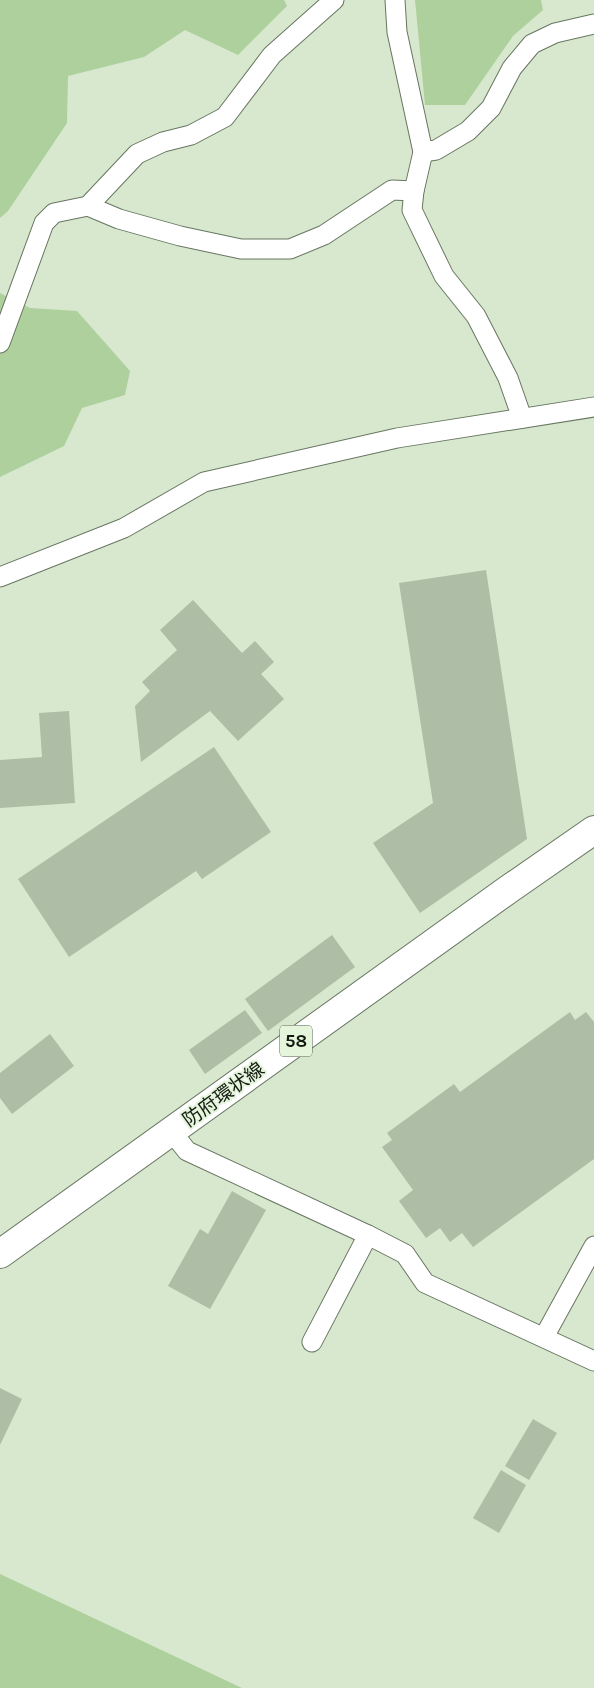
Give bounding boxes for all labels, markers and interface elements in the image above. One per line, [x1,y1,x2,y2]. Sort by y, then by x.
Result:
road number: 58 [280,1026,312,1056]
street label: 防府環状線 [179,1058,268,1132]

